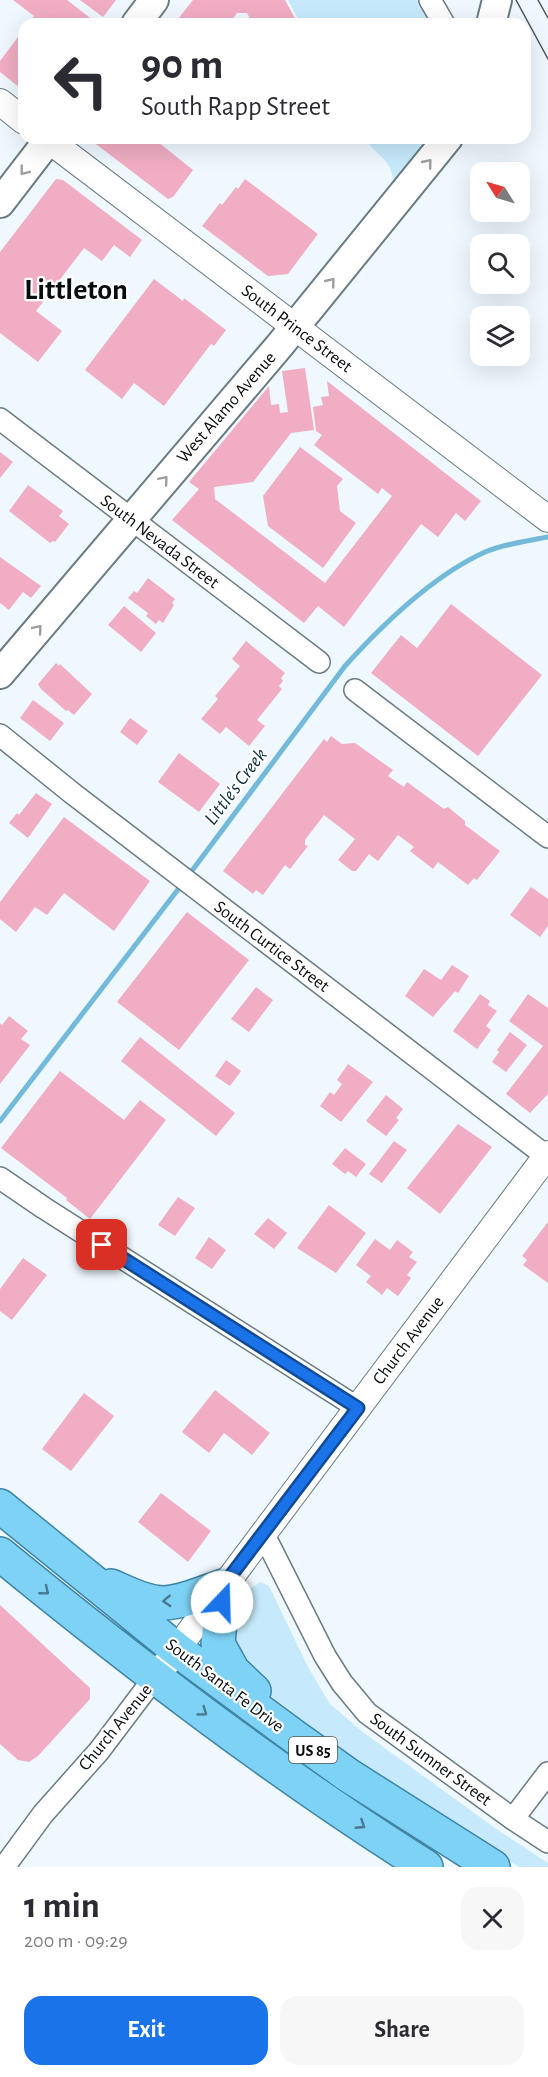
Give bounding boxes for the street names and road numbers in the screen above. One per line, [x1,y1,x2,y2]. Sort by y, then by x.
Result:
street label: South Prince Street [238,281,355,376]
street label: West Alamo Avenue [174,349,280,467]
street label: South Nevada Street [97,492,222,592]
street label: South Curtice Street [211,898,332,996]
street label: Church Avenue [370,1293,448,1388]
street label: South Santa Fe Drive [162,1636,287,1736]
street label: Church Avenue [76,1681,156,1774]
street label: South Sumner Street [367,1710,494,1810]
road number: US 85 [289,1737,337,1763]

